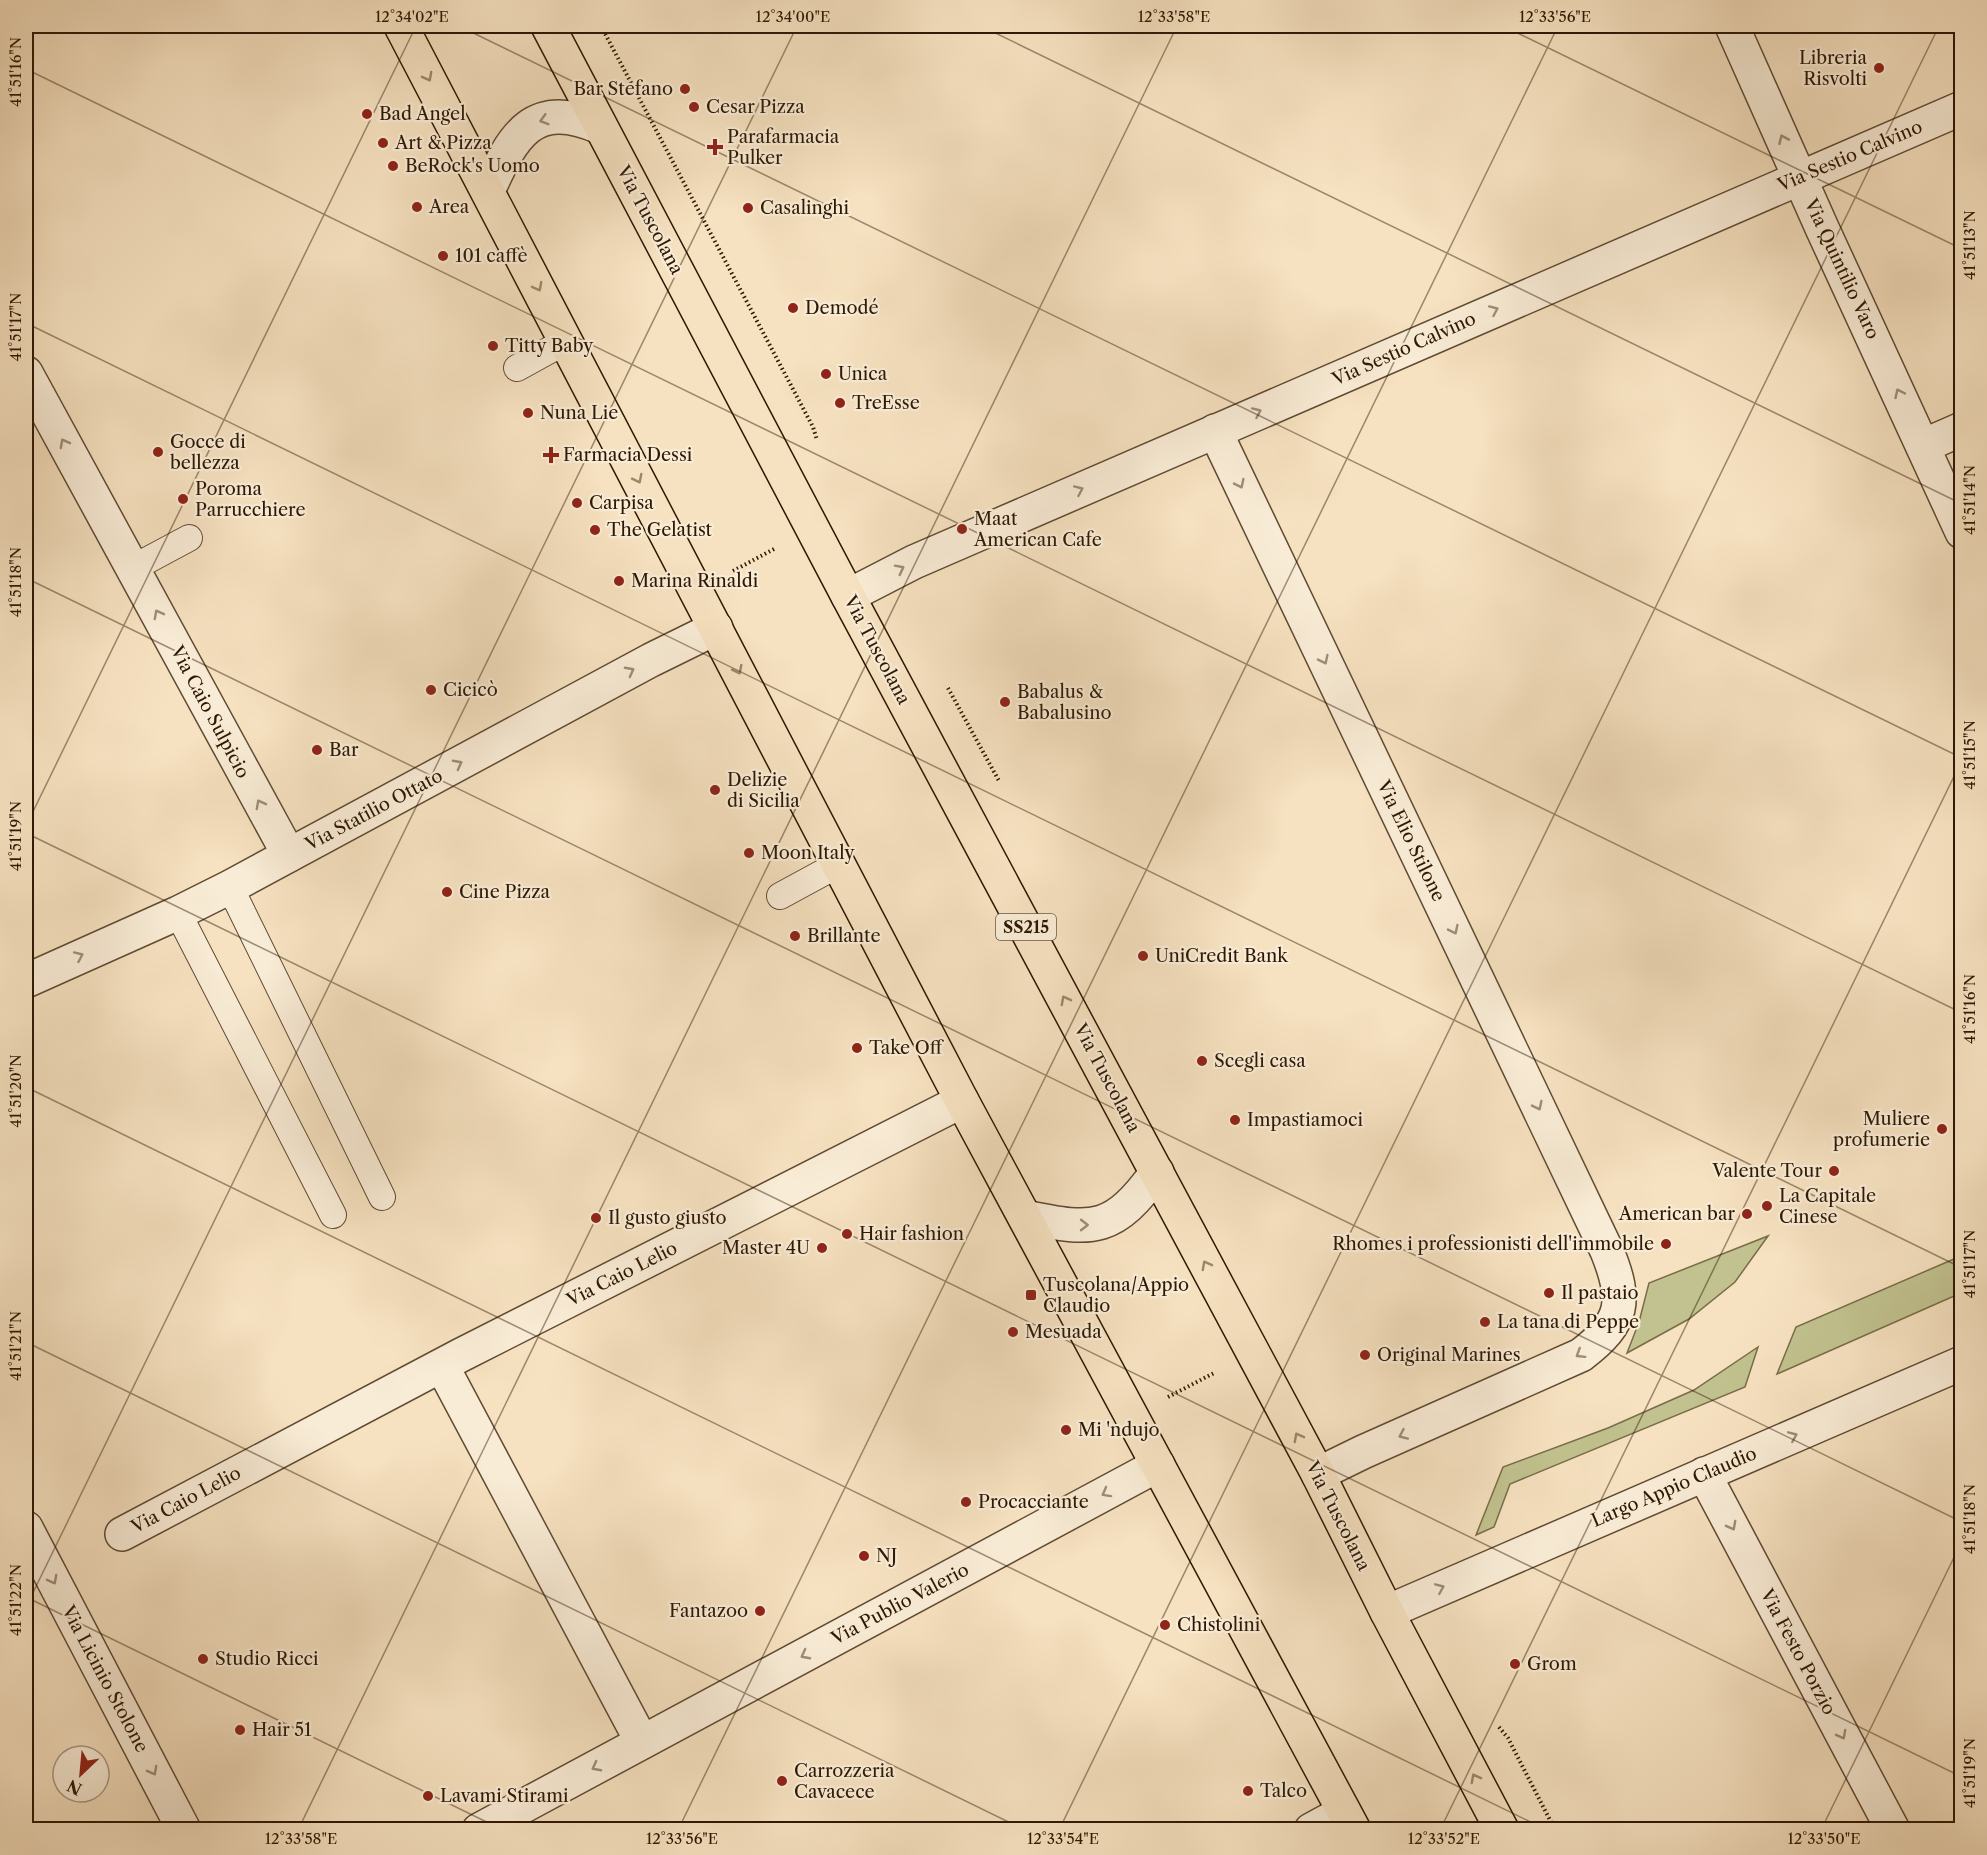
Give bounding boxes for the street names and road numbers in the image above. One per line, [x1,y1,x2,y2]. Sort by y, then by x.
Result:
street label: Via Sestio Calvino [1773,116,1926,197]
street label: Via Tuscolana [612,161,688,279]
street label: Via Quintilio Varo [1799,194,1884,343]
street label: Via Sestio Calvino [1328,307,1479,391]
street label: Via Tuscolana [839,591,915,709]
street label: Via Caio Sulpicio [165,641,254,782]
street label: Via Statilio Ottato [301,765,446,856]
street label: Via Elio Stilone [1372,776,1450,905]
road number: SS215 [996,914,1056,940]
street label: Via Tuscolana [1069,1019,1145,1137]
street label: Via Caio Lelio [562,1237,681,1312]
street label: Largo Appio Claudio [1588,1442,1760,1532]
street label: Via Tuscolana [1301,1457,1375,1575]
street label: Via Caio Lelio [127,1462,245,1539]
street label: Via Publio Valerio [827,1558,973,1650]
street label: Via Festo Porzio [1755,1584,1840,1719]
street label: Via Licinio Stolone [57,1601,153,1756]

